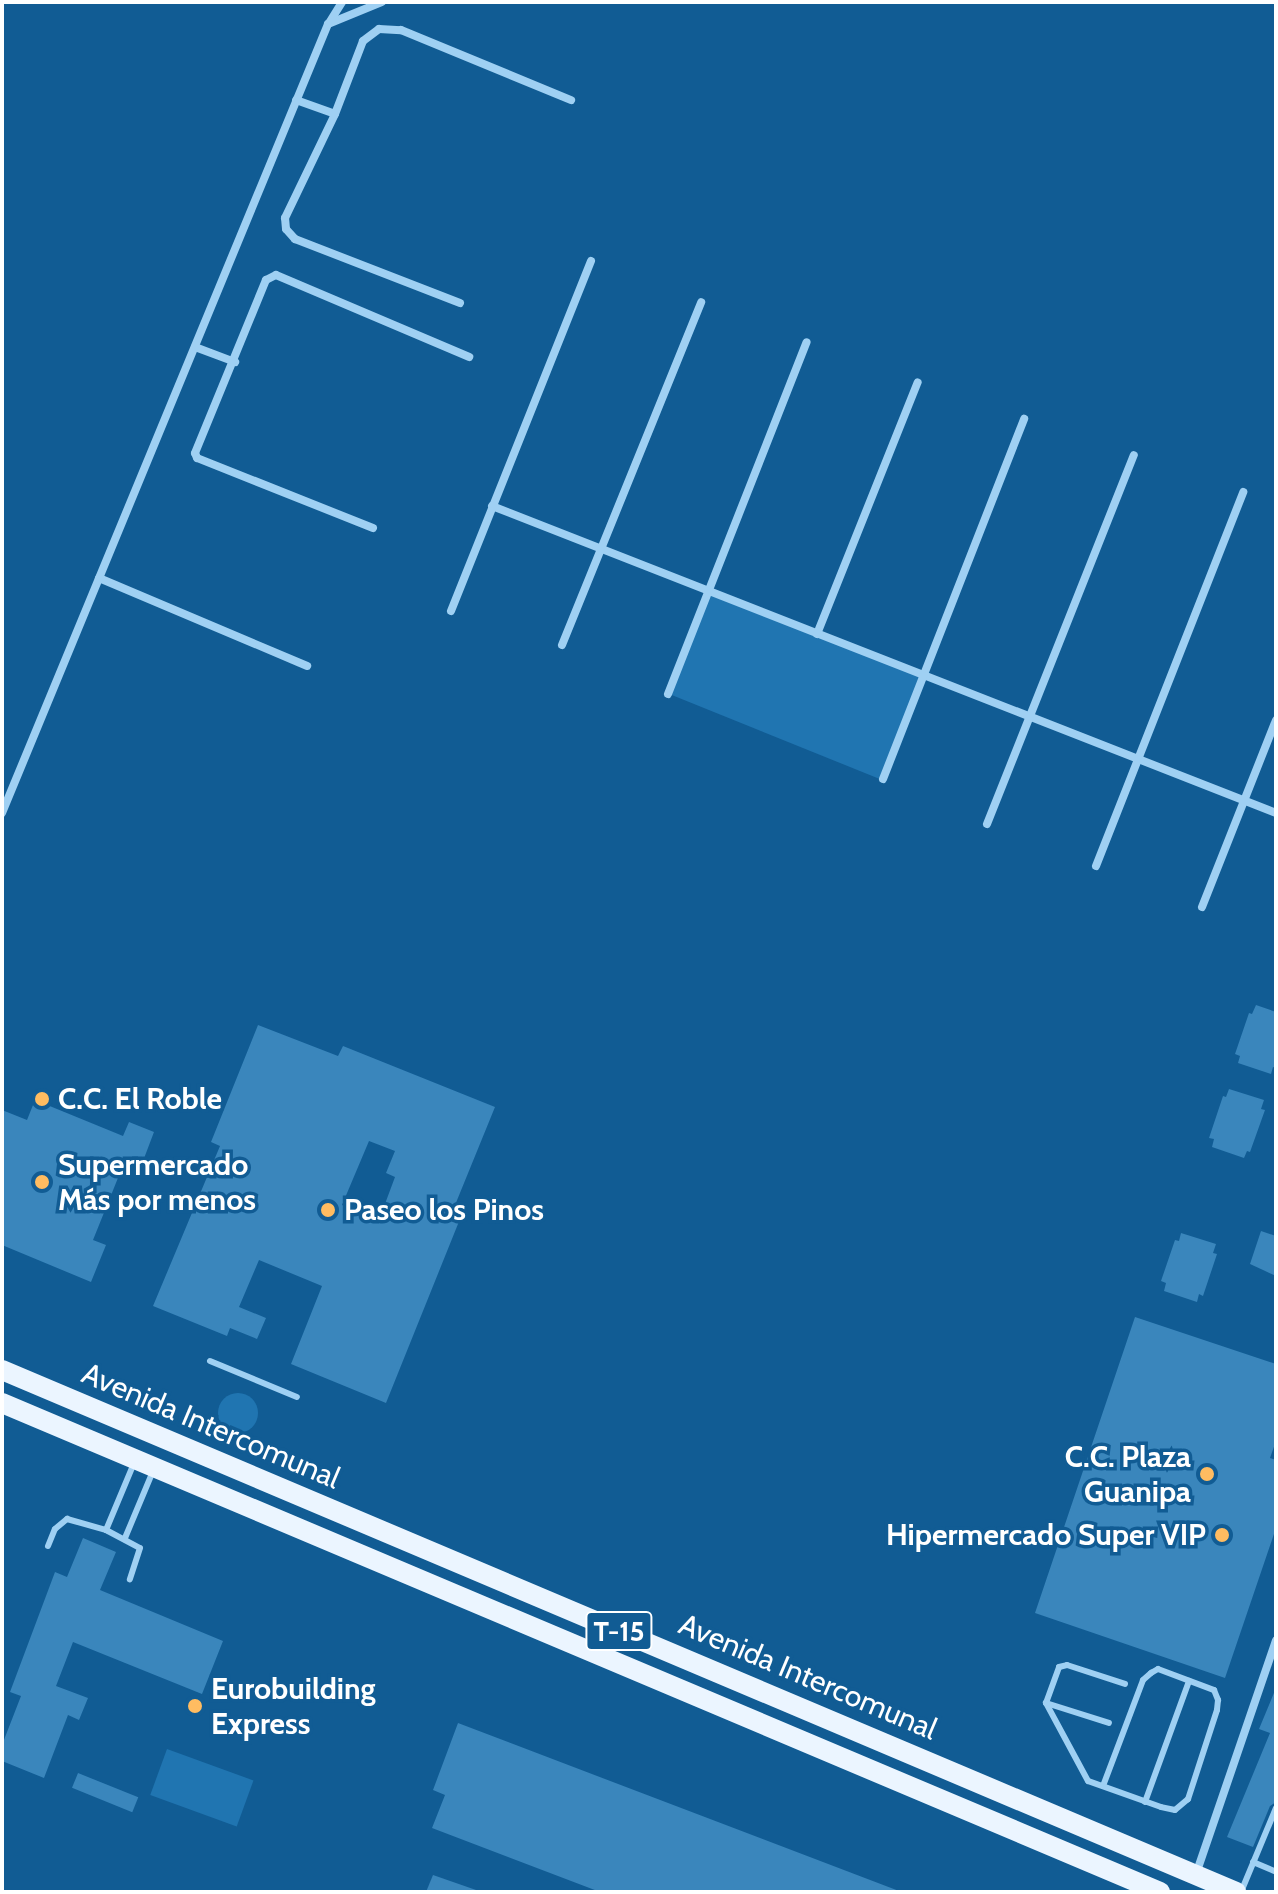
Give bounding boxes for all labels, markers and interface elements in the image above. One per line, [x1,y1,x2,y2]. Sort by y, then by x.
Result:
place label: C.C. El Roble [58,1081,222,1117]
marker: C.C. El Roble [33,1090,51,1108]
place label: Supermercado Más por menos [58,1147,256,1218]
marker: Supermercado Más por menos [33,1173,51,1191]
place label: Paseo los Pinos [344,1192,544,1228]
marker: Paseo los Pinos [319,1201,337,1219]
street label: Avenida Intercomunal [77,1355,345,1497]
place label: C.C. Plaza Guanipa [1065,1439,1191,1510]
marker: C.C. Plaza Guanipa [1198,1465,1216,1483]
place label: Hipermercado Super VIP [886,1517,1206,1553]
marker: Hipermercado Super VIP [1213,1526,1231,1544]
street label: Avenida Intercomunal [674,1606,942,1748]
road number: T-15 [585,1607,653,1655]
place label: Eurobuilding Express [211,1671,376,1742]
marker: Eurobuilding Express [186,1697,204,1715]

